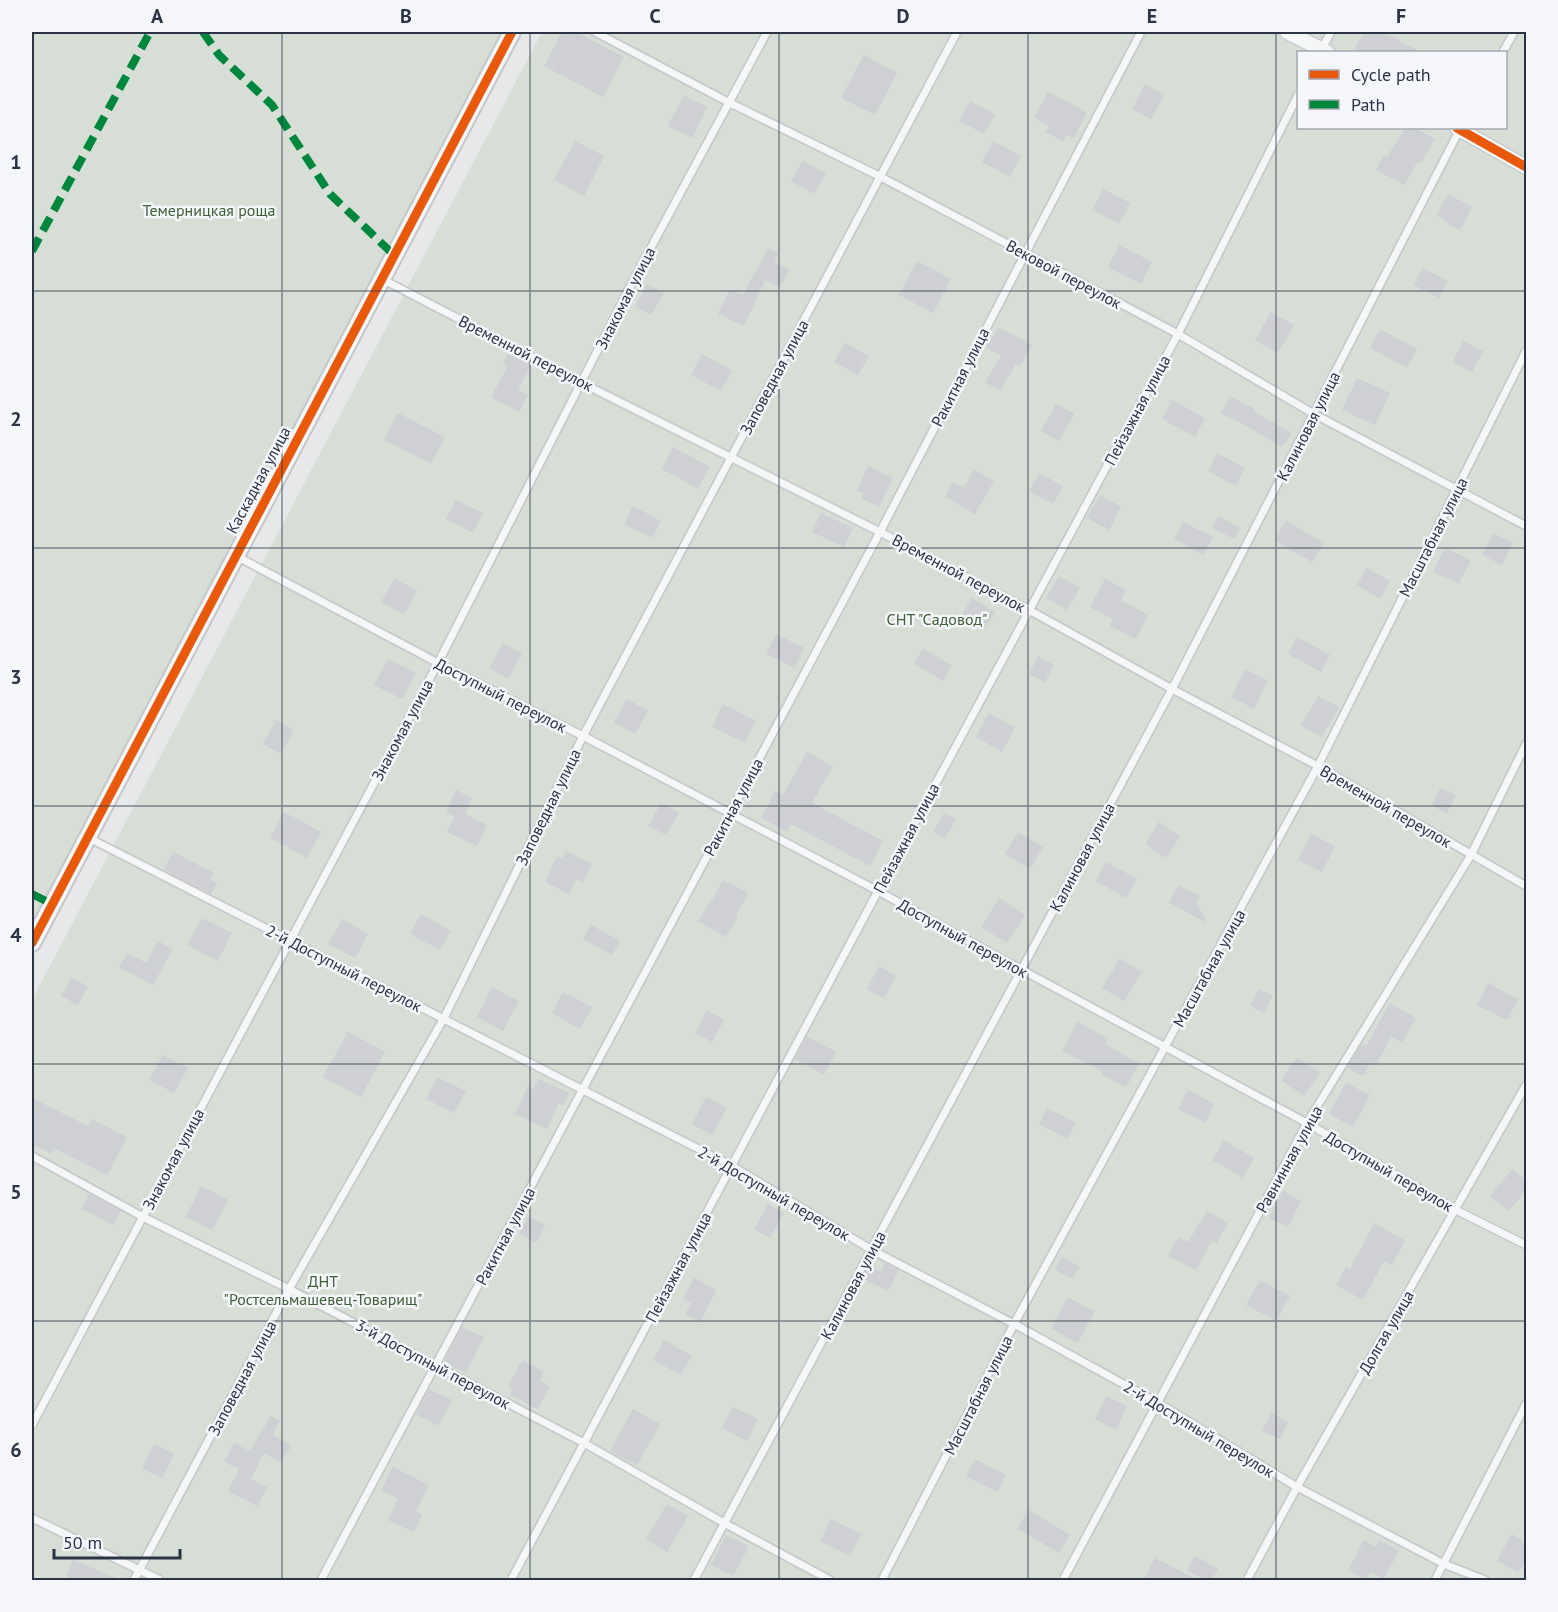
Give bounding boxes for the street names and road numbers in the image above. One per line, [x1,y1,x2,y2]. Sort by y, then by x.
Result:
street label: Вековой переулок [1003,235,1125,313]
street label: Знакомая улица [591,244,659,352]
street label: Временной переулок [455,310,597,396]
street label: Заповедная улица [735,316,813,438]
street label: Ракитная улица [927,324,993,430]
street label: Пейзажная улица [1100,351,1174,469]
street label: Калиновая улица [1272,368,1344,484]
street label: Каскадная улица [221,423,295,537]
street label: Масштабная улица [1394,474,1472,600]
street label: Временной переулок [889,529,1029,617]
street label: Доступный переулок [432,653,571,737]
street label: Знакомая улица [367,676,437,784]
street label: Заповедная улица [511,745,585,869]
street label: Ракитная улица [699,755,767,859]
street label: Временной переулок [1317,760,1455,852]
street label: Пейзажная улица [869,779,943,897]
street label: Калиновая улица [1045,799,1119,915]
street label: Доступный переулок [895,894,1032,982]
street label: Масштабная улица [1168,906,1250,1030]
street label: 2-й Доступный переулок [263,920,426,1016]
street label: Равнинная улица [1251,1102,1327,1216]
street label: Знакомая улица [138,1105,208,1213]
street label: Доступный переулок [1321,1126,1457,1216]
street label: 2-й Доступный переулок [694,1141,854,1245]
street label: Ракитная улица [471,1184,539,1288]
street label: Пейзажная улица [641,1208,715,1326]
street label: Калиновая улица [816,1227,890,1343]
street label: Долгая улица [1354,1287,1418,1377]
street label: 3-й Доступный переулок [352,1315,514,1413]
street label: Заповедная улица [203,1317,281,1439]
street label: Масштабная улица [939,1332,1017,1458]
street label: 2-й Доступный переулок [1120,1376,1278,1482]

